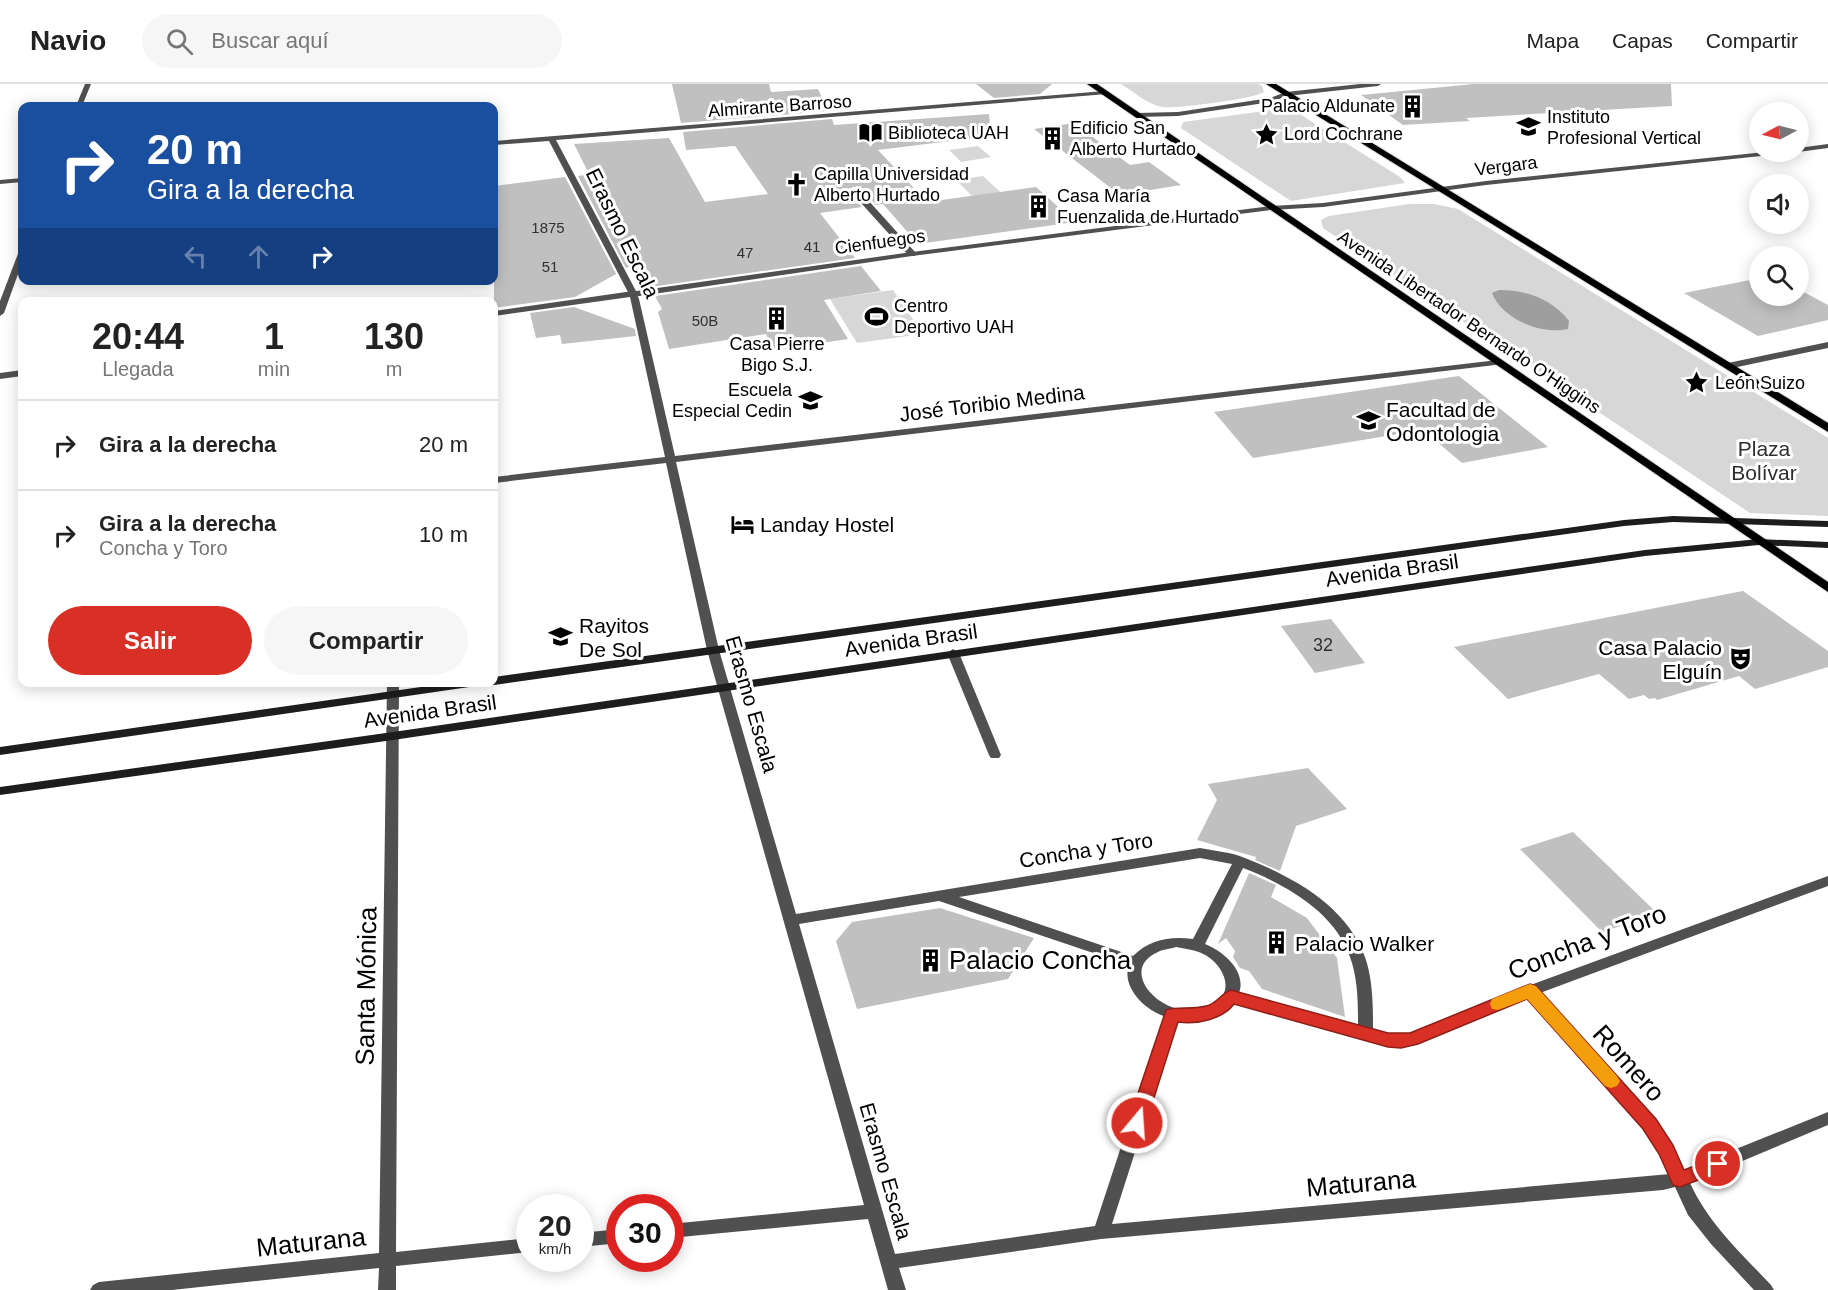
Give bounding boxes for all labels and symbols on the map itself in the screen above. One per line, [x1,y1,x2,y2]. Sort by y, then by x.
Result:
street label: Almirante Barroso [707,91,853,121]
building icon: Palacio Aldunate [1400,93,1426,119]
place label: Palacio Aldunate [1261,96,1395,116]
north arrow [1749,102,1809,162]
place label: Instituto Profesional Vertical [1547,107,1701,148]
school or university icon: Instituto Profesional Vertical [1516,114,1542,140]
place label: Edificio San Alberto Hurtado [1070,118,1196,159]
library icon: Biblioteca UAH [857,120,883,146]
place icon: Lord Cochrane [1253,121,1279,147]
place label: Biblioteca UAH [888,123,1009,143]
place label: Lord Cochrane [1284,124,1403,144]
building icon: Edificio San Alberto Hurtado [1039,125,1065,151]
street label: Vergara [1473,152,1539,180]
street label: Erasmo Escala [582,164,664,302]
place label: Capilla Universidad Alberto Hurtado [814,164,969,205]
church icon: Capilla Universidad Alberto Hurtado [783,171,809,197]
place label: Casa María Fuenzalida de Hurtado [1057,186,1239,227]
building icon: Casa María Fuenzalida de Hurtado [1026,193,1052,219]
house number: 1875 [531,219,565,236]
street label: Cienfuegos [834,226,926,258]
street label: Avenida Libertador Bernardo O'Higgins [1334,226,1604,418]
house number: 41 [804,238,820,255]
house number: 47 [737,244,753,261]
house number: 51 [542,258,558,275]
place label: Centro Deportivo UAH [894,296,1014,337]
sports icon: Centro Deportivo UAH [863,303,889,329]
building icon: Casa Pierre Bigo S.J. [764,305,790,331]
house number: 50B [692,312,718,329]
place label: Casa Pierre Bigo S.J. [729,334,825,375]
place icon: León Suizo [1684,370,1710,396]
place label: León Suizo [1715,373,1805,393]
place label: Escuela Especial Cedin [672,380,793,421]
street label: José Toribio Medina [898,380,1086,426]
school or university icon: Escuela Especial Cedin [797,387,823,413]
place label: Facultad de Odontologia [1386,398,1500,445]
school or university icon: Facultad de Odontologia [1355,408,1381,434]
park label: Plaza Bolívar [1731,437,1797,484]
hotel icon: Landay Hostel [729,511,755,537]
place label: Landay Hostel [760,513,894,536]
street label: Avenida Brasil [1324,549,1460,591]
place label: Rayitos De Sol [579,614,649,661]
street label: Avenida Brasil [843,619,979,661]
school or university icon: Rayitos De Sol [548,624,574,650]
street label: Erasmo Escala [721,633,783,775]
house number: 32 [1313,635,1333,655]
place label: Casa Palacio Elguín [1598,636,1722,683]
theatre icon: Casa Palacio Elguín [1727,646,1753,672]
street label: Avenida Brasil [362,690,498,732]
street label: Concha y Toro [1018,828,1154,872]
street label: Concha y Toro [1504,898,1670,986]
street label: Santa Mónica [350,906,382,1066]
building icon: Palacio Walker [1264,930,1290,956]
place label: Palacio Walker [1295,932,1434,955]
place label: Palacio Concha [949,945,1132,975]
building icon: Palacio Concha [918,947,944,973]
street label: Romero [1587,1019,1671,1107]
position arrow [1105,1091,1169,1155]
street label: Erasmo Escala [855,1100,917,1242]
pin [1692,1138,1743,1189]
street label: Maturana [1305,1163,1418,1203]
speed limit sign: 30 [606,1194,684,1272]
street label: Maturana [255,1221,368,1263]

